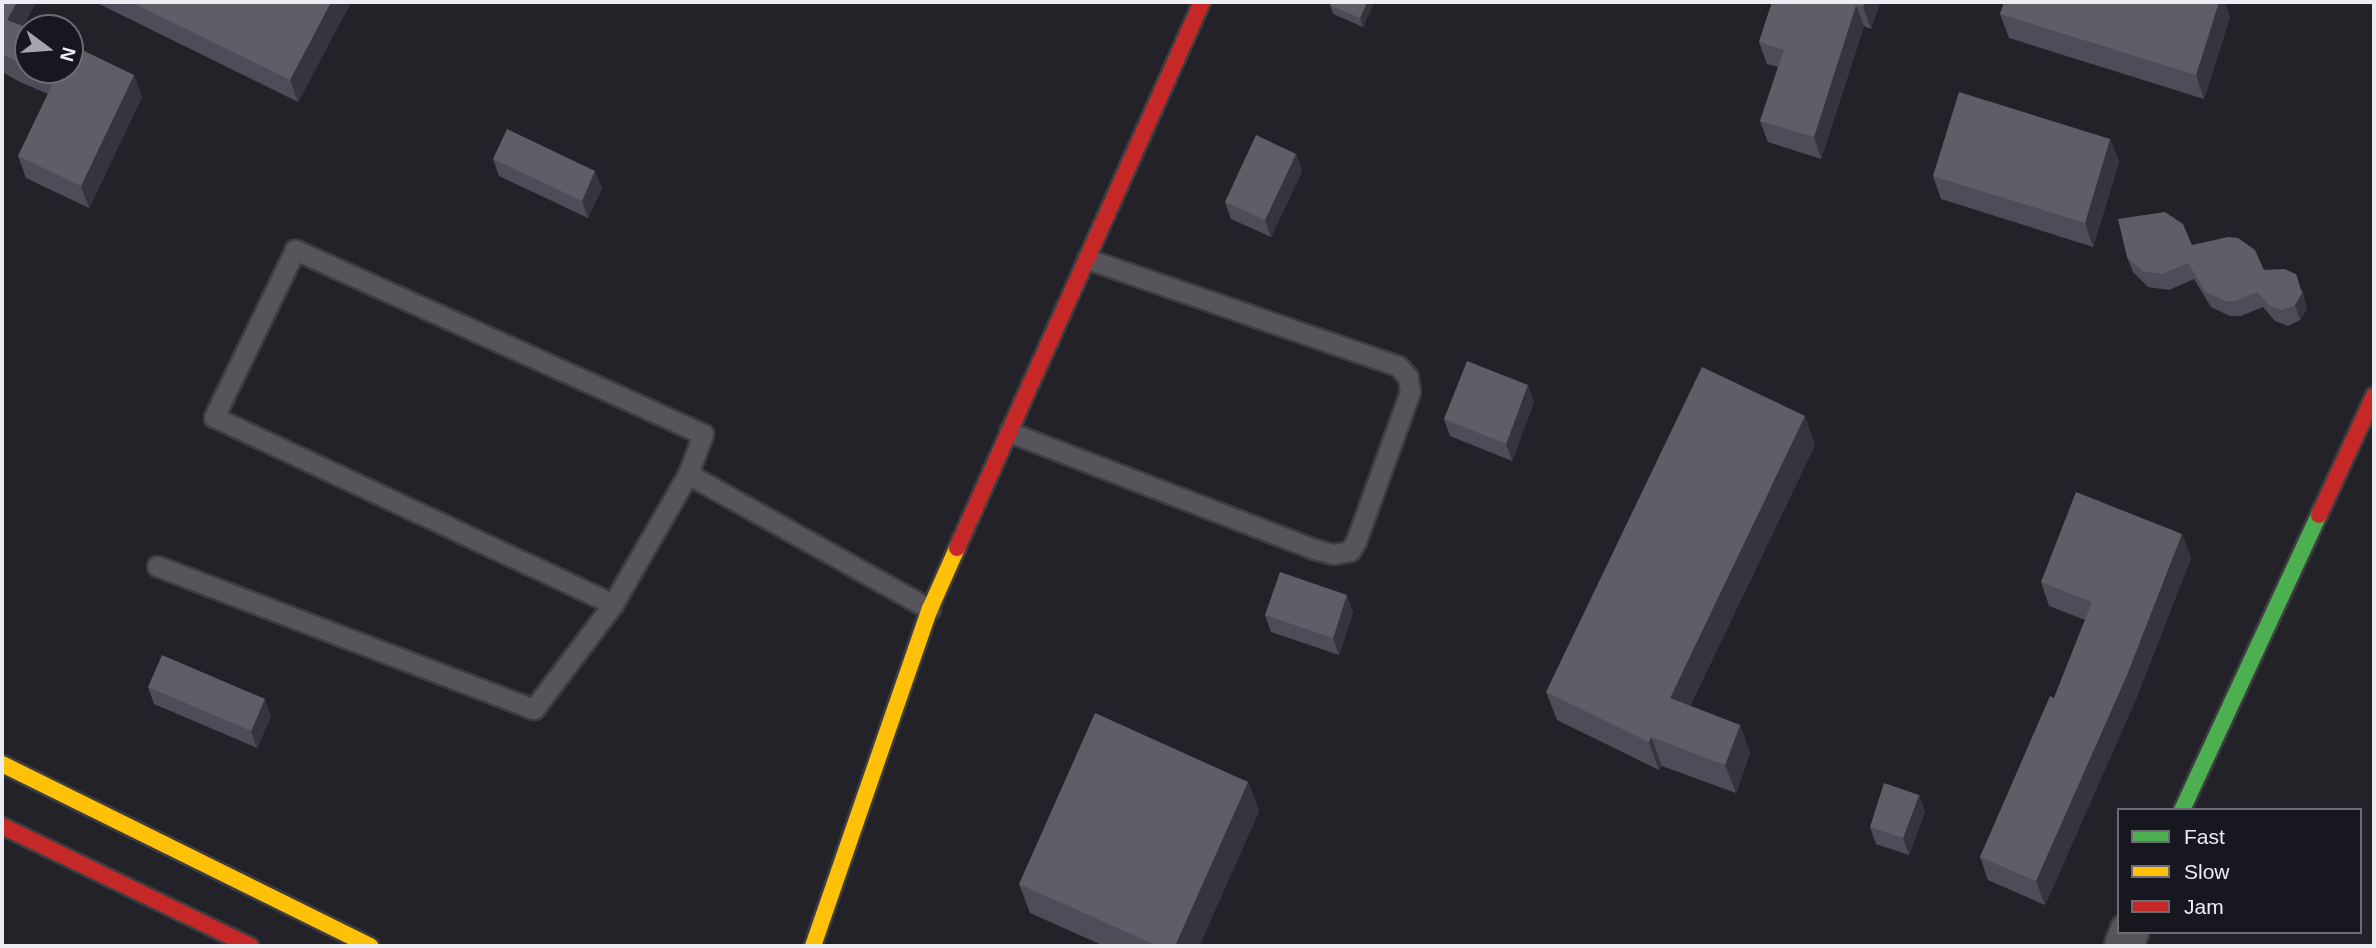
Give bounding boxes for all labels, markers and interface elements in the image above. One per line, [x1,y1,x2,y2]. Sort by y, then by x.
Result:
north arrow [14,14,84,84]
text: N [56,45,80,64]
legend [2117,808,2362,934]
text: Fast [2184,825,2225,848]
text: Slow [2184,860,2230,883]
text: Jam [2184,895,2224,918]

